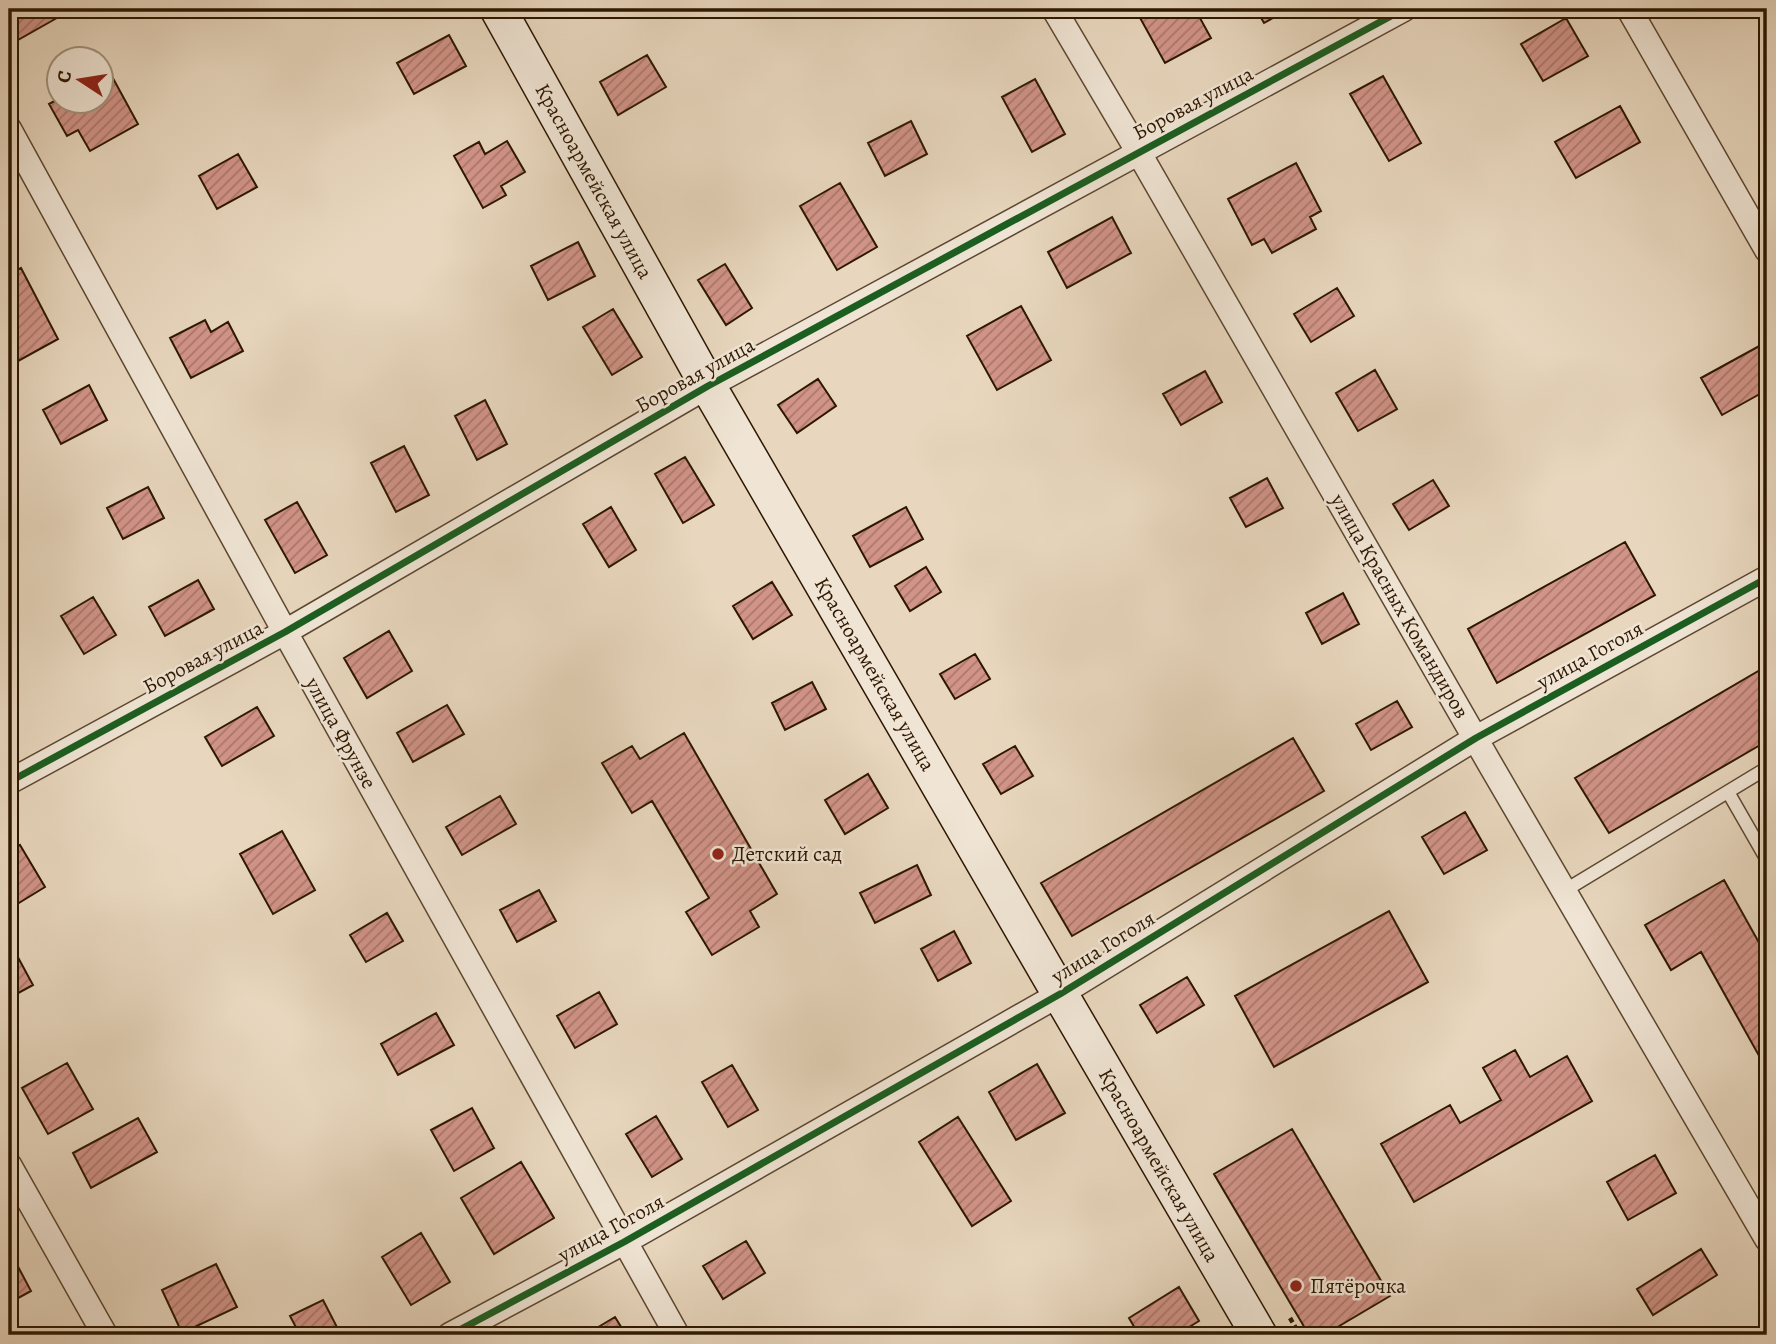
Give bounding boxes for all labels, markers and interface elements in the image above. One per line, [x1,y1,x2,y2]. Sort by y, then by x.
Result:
north arrow [46,46,116,116]
street label: Боровая улица [1128,59,1258,146]
text: С [50,68,78,85]
street label: Красноармейская улица [529,78,660,284]
street label: Боровая улица [630,331,760,419]
street label: улица Красных Командиров [1324,488,1476,723]
street label: Красноармейская улица [808,572,942,776]
street label: Боровая улица [138,613,268,700]
street label: улица Гоголя [1531,614,1648,696]
street label: улица Фрунзе [298,671,383,794]
place label: Детский сад [732,840,842,868]
marker: Детский сад [710,846,726,862]
street label: улица Гоголя [1045,904,1160,990]
street label: Красноармейская улица [1092,1063,1226,1267]
street label: улица Гоголя [552,1187,669,1269]
place label: Пятёрочка [1310,1272,1406,1300]
marker: Пятёрочка [1288,1278,1304,1294]

